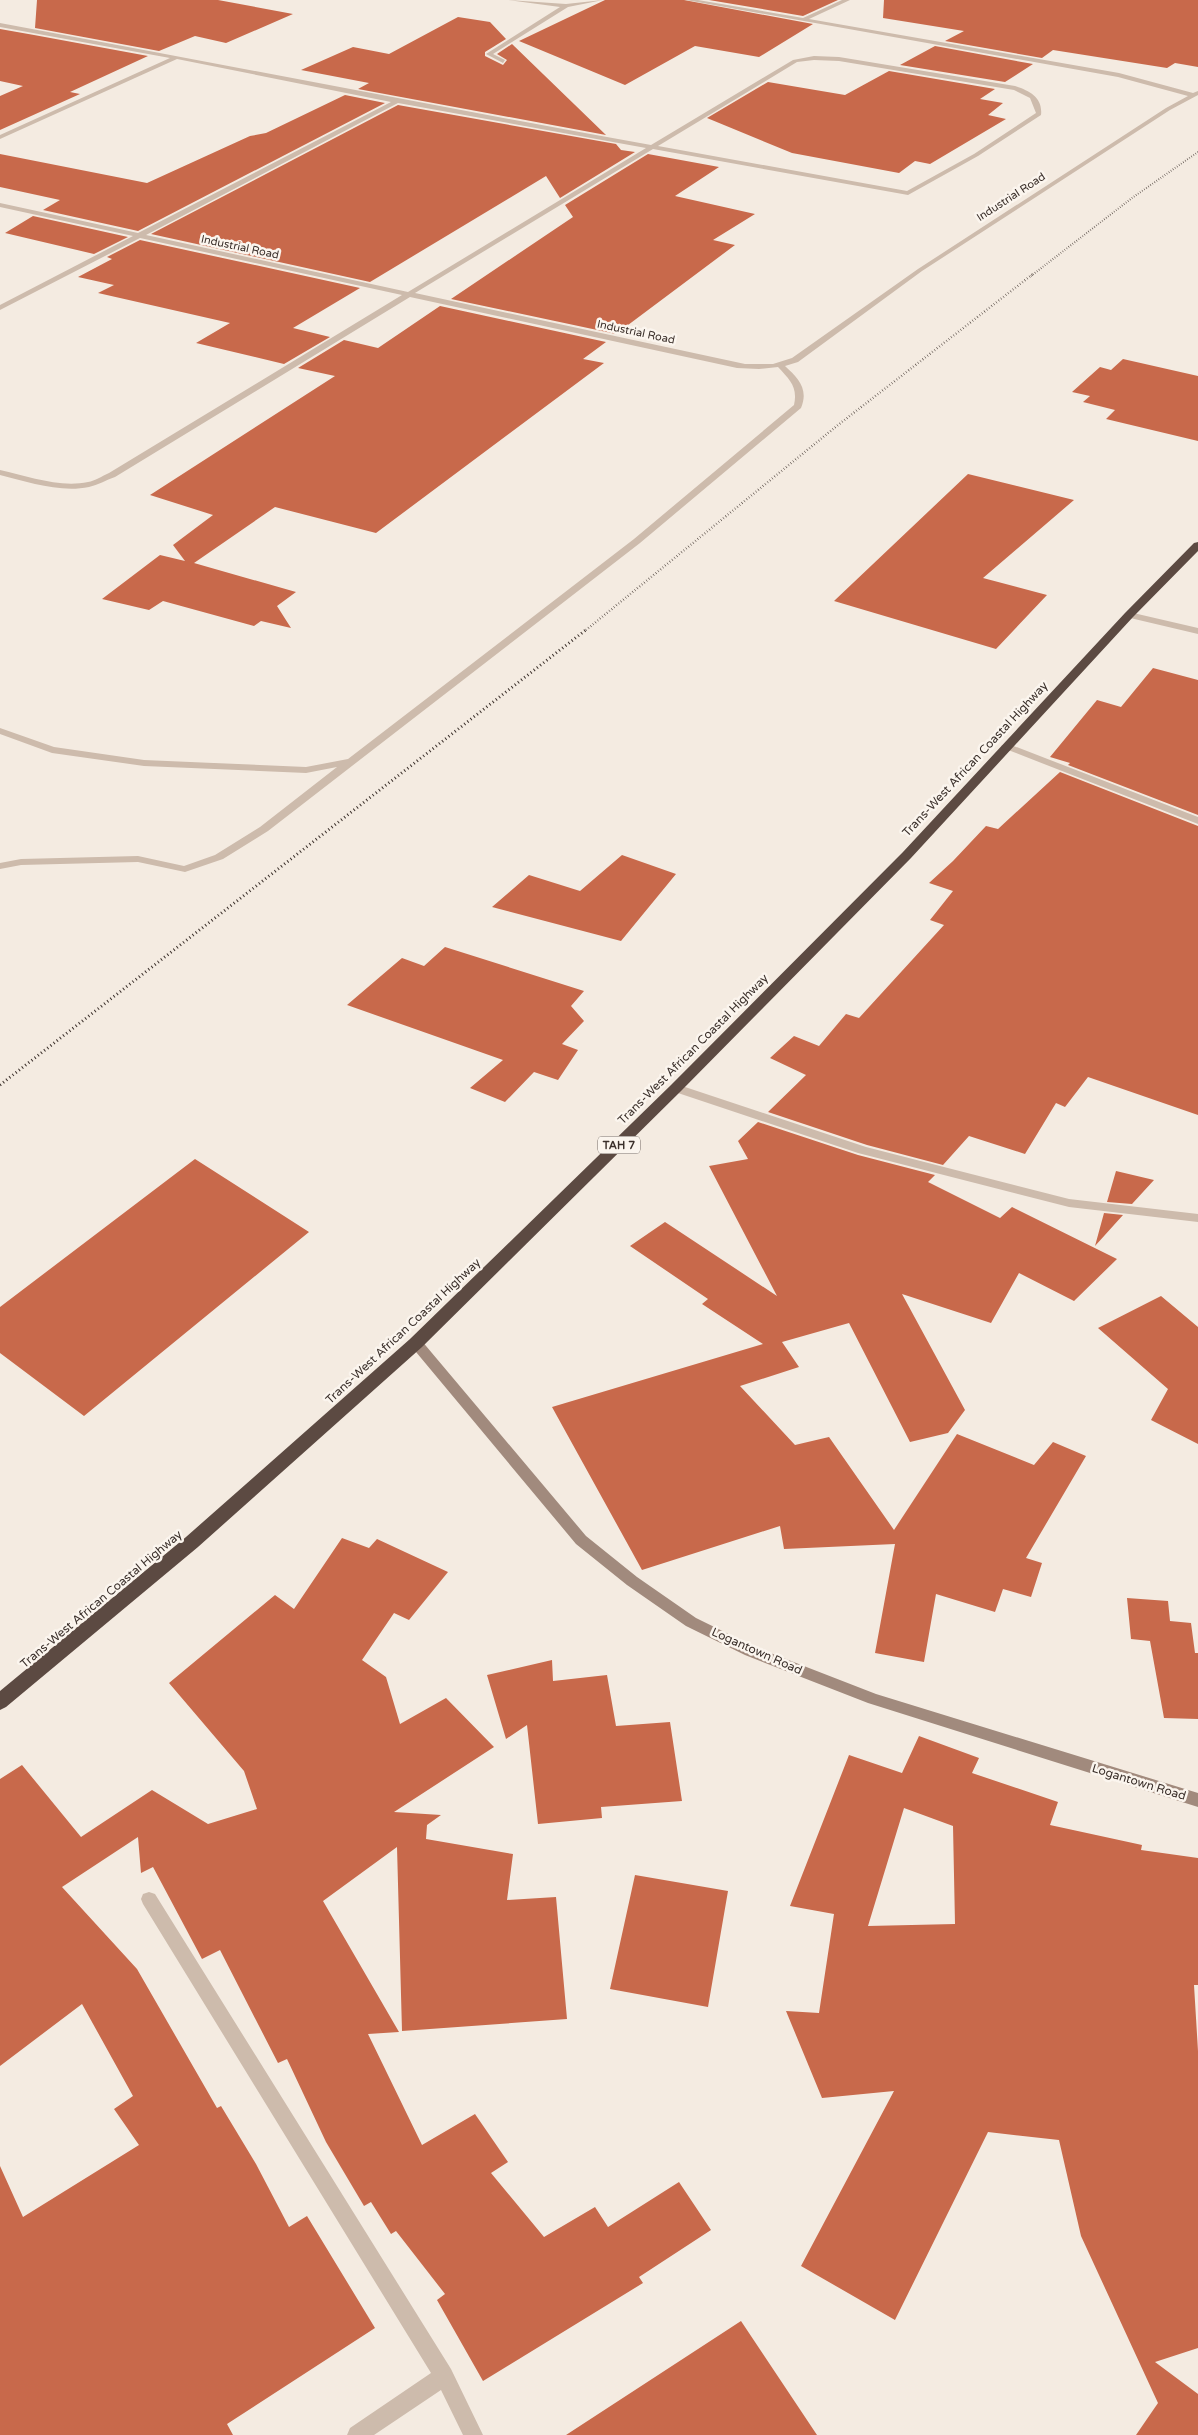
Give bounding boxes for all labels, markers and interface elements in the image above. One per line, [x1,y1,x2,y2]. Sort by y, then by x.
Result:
street label: Industrial Road [974,170,1048,224]
street label: Industrial Road [200,232,280,262]
street label: Industrial Road [596,317,676,347]
street label: Trans-West African Coastal Highway [899,678,1051,839]
street label: Trans-West African Coastal Highway [615,971,771,1127]
road number: TAH 7 [598,1136,640,1154]
street label: Trans-West African Coastal Highway [323,1255,484,1407]
street label: Trans-West African Coastal Highway [17,1527,185,1671]
street label: Logantown Road [710,1625,804,1677]
street label: Logantown Road [1090,1761,1188,1803]

